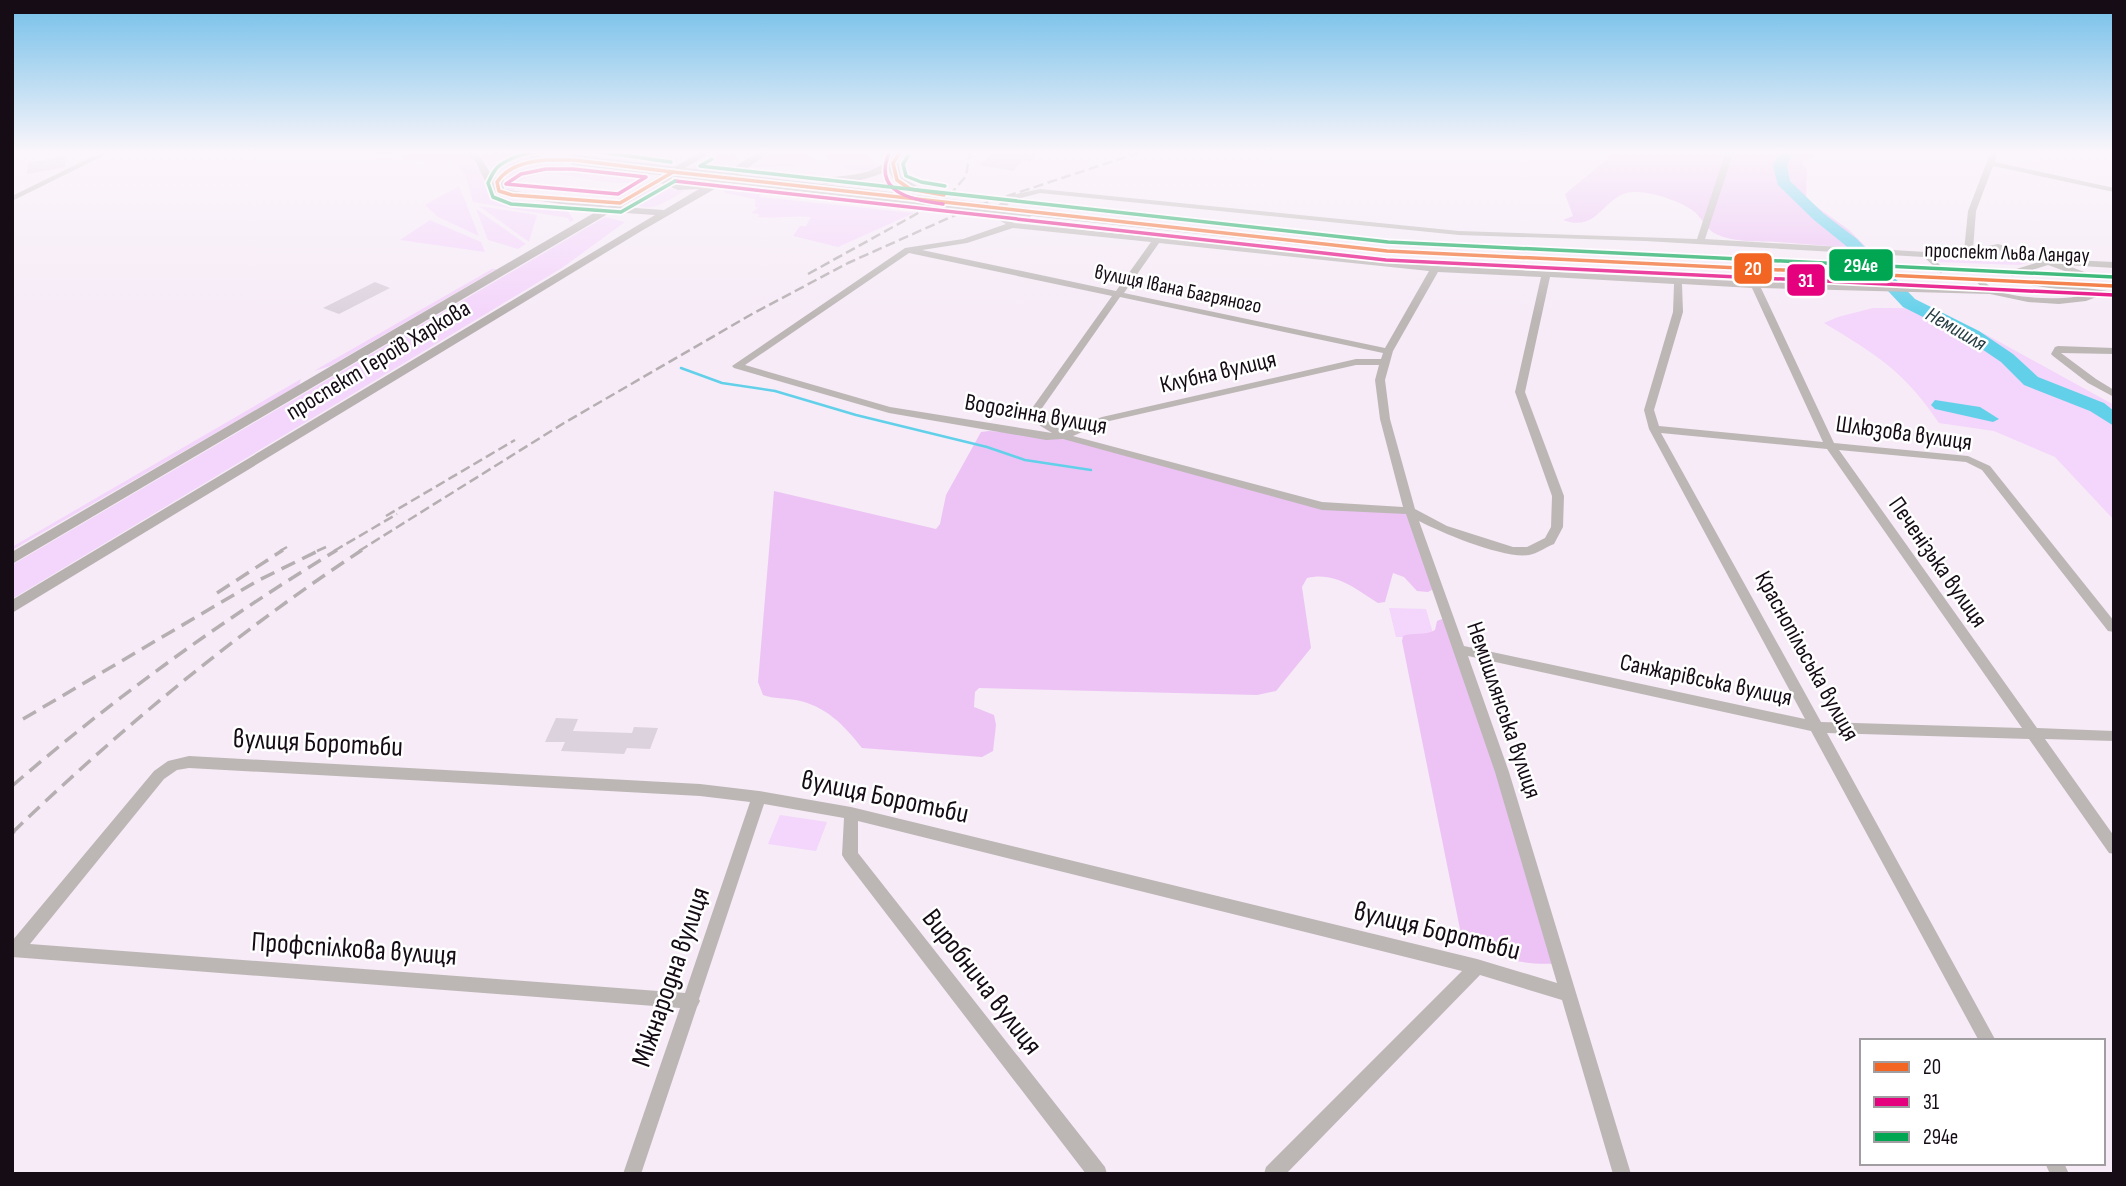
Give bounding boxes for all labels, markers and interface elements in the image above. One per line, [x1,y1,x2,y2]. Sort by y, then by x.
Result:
street label: проспект Льва Ландау [1924,238,2090,268]
line badge: 294е [1828,248,1894,282]
line badge: 20 [1733,252,1773,285]
text: 294е [1844,255,1878,278]
text: 20 [1744,258,1762,281]
street label: вулиця Івана Багряного [1092,259,1264,319]
line badge: 31 [1786,263,1826,297]
text: 31 [1798,270,1815,293]
street label: проспект Героїв Харкова [281,294,475,426]
water label: Немишля [1921,302,1991,356]
street label: Клубна вулиця [1157,345,1279,399]
street label: Водогінна вулиця [963,387,1109,441]
street label: Шлюзова вулиця [1834,409,1974,457]
street label: Печенізька вулиця [1882,491,1994,633]
street label: Краснопільська вулиця [1748,566,1866,746]
street label: Немишлянська вулиця [1460,618,1548,802]
street label: Санжарівська вулиця [1617,648,1795,712]
street label: вулиця Боротьби [232,722,404,764]
street label: вулиця Боротьби [798,763,972,831]
street label: Міжнародна вулиця [625,883,717,1071]
street label: вулиця Боротьби [1350,894,1524,968]
street label: Виробнича вулиця [915,903,1049,1061]
street label: Профспілкова вулиця [250,925,458,973]
legend [1860,1039,2105,1165]
text: 20 [1923,1055,1941,1080]
text: 31 [1923,1090,1940,1115]
text: 294е [1923,1125,1958,1150]

